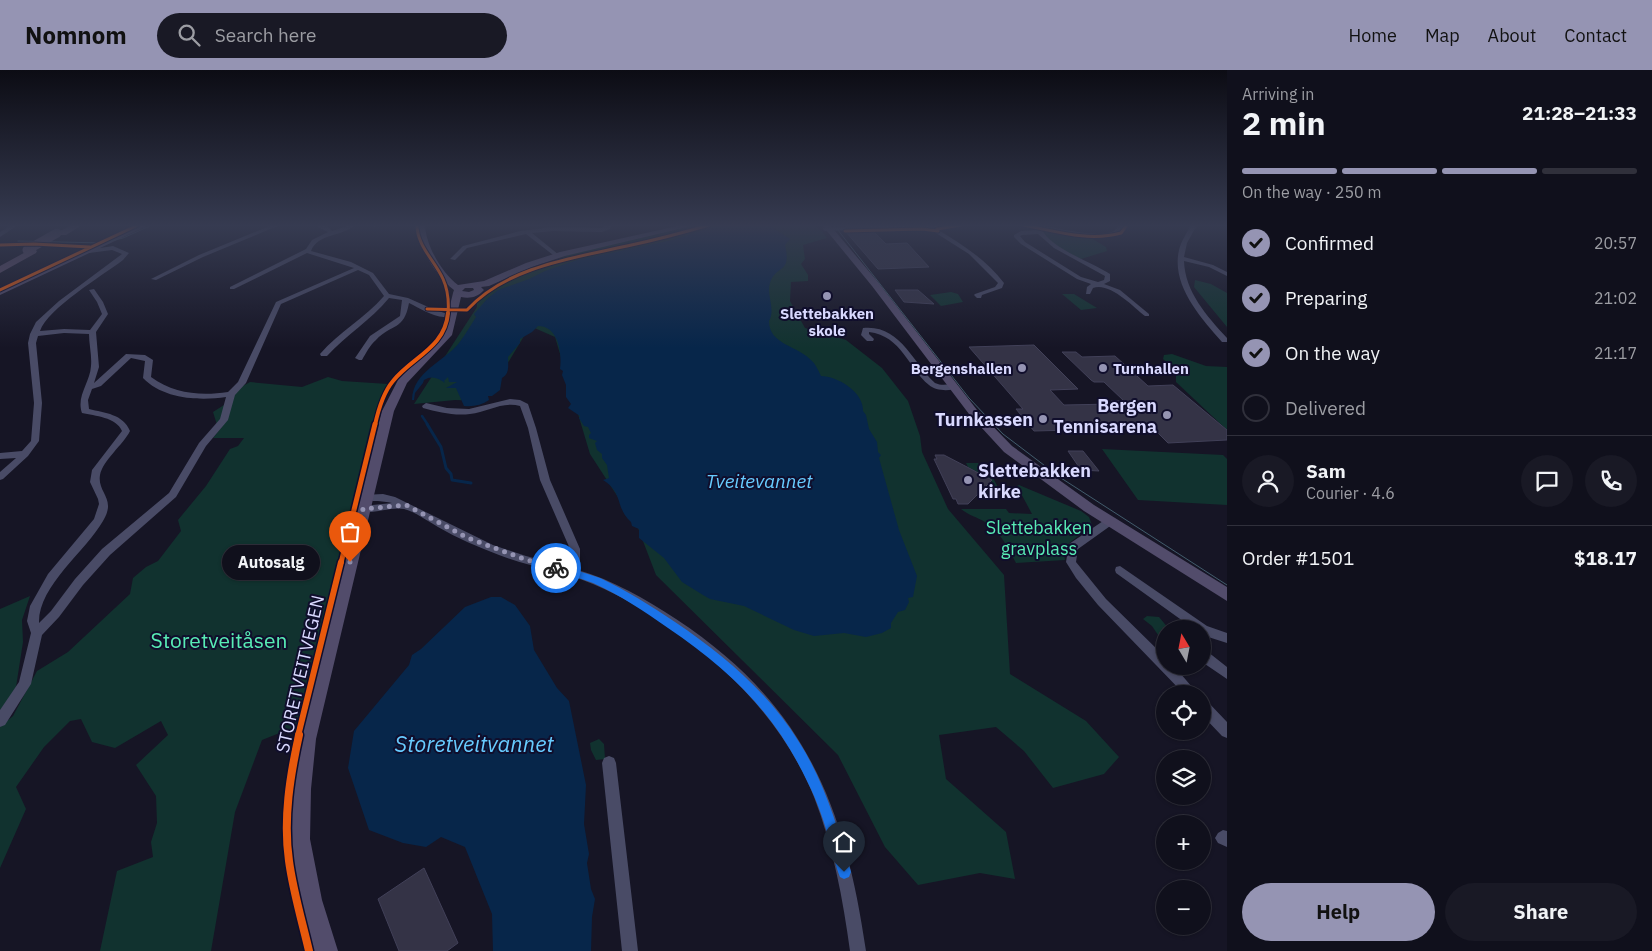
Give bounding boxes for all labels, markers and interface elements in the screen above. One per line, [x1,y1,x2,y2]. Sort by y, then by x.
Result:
search box [157,13,507,58]
text: Nomnom [25,19,127,51]
icon: search [175,21,203,49]
text: Search here [215,23,317,47]
text: Home [1349,24,1397,47]
text: Map [1425,24,1460,47]
text: About [1488,24,1536,47]
text: Contact [1564,24,1627,47]
text: Arriving in [1242,84,1314,104]
text: 21:28–21:33 [1522,101,1637,125]
text: 2 min [1242,102,1326,144]
text: On the way · 250 m [1242,182,1381,202]
icon: check [1242,229,1270,257]
text: Confirmed [1285,231,1374,255]
text: 20:57 [1594,233,1637,253]
icon: check [1242,284,1270,312]
text: Preparing [1285,286,1367,310]
text: 21:02 [1594,288,1637,308]
marker: Slettebakken skole [821,290,833,302]
place label: Slettebakken skole [780,304,874,340]
icon: check [1242,339,1270,367]
text: On the way [1285,341,1380,365]
text: 21:17 [1594,343,1637,363]
place label: Bergenshallen [911,359,1012,378]
place label: Turnhallen [1113,359,1189,378]
marker: Bergenshallen [1016,362,1028,374]
marker: Turnhallen [1097,362,1109,374]
place label: Bergen Tennisarena [1053,394,1157,438]
text: Delivered [1285,396,1366,420]
place label: Turnkassen [935,408,1033,431]
marker: Bergen Tennisarena [1161,409,1173,421]
marker: Turnkassen [1037,413,1049,425]
button: person [1242,455,1294,507]
button: chat [1521,455,1573,507]
button: phone [1585,455,1637,507]
place label: Slettebakken kirke [978,459,1091,503]
text: Sam [1306,459,1346,483]
water label: Tveitevannet [706,469,813,493]
marker: Slettebakken kirke [962,474,974,486]
text: Courier · 4.6 [1306,483,1395,503]
pin [329,511,371,562]
park label: Slettebakken gravplass [986,516,1092,560]
icon: bag [336,518,364,546]
courier [531,543,581,593]
callout: Autosalg [222,544,320,580]
text: Order #1501 [1242,546,1354,570]
text: $18.17 [1574,546,1637,570]
text: Autosalg [238,552,304,572]
icon: bike [542,554,570,582]
street label: STORETVEITVEGEN [271,593,329,755]
north arrow [1156,620,1211,675]
map controls [1156,620,1211,935]
park label: Storetveitåsen [151,626,287,654]
button: locate [1156,685,1211,740]
water label: Storetveitvannet [395,729,554,758]
button: layers [1156,750,1211,805]
button: + [1156,815,1211,870]
pin [823,821,865,872]
icon: home [830,828,858,856]
button: − [1156,880,1211,935]
button: Help [1242,883,1435,941]
button: Share [1445,883,1637,941]

